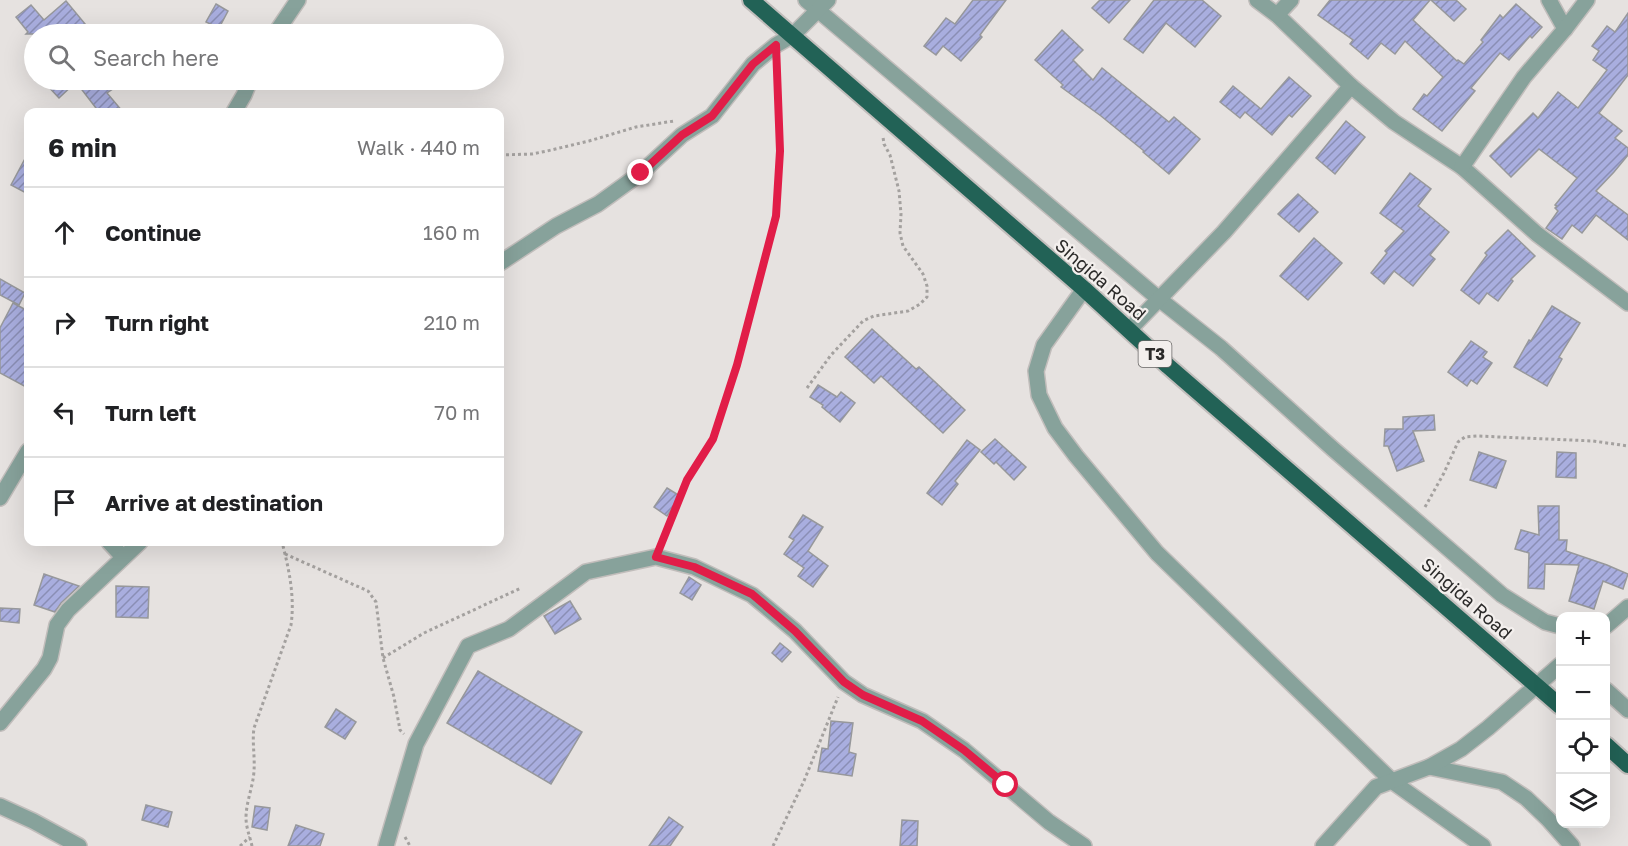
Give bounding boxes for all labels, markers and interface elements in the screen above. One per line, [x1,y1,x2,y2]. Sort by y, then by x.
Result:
search box [24,24,504,90]
icon: search [45,41,78,74]
text: Search here [93,44,219,71]
text: 6 min [48,132,117,163]
text: Walk · 440 m [357,135,480,159]
route end [627,159,653,185]
icon: ahead [48,216,81,249]
text: Continue [105,219,201,246]
text: 160 m [423,220,480,244]
street label: Singida Road [1051,234,1151,324]
icon: right [48,306,81,339]
text: Turn right [105,309,209,336]
text: 210 m [424,310,480,334]
road number: T3 [1138,341,1172,367]
icon: left [48,396,81,429]
text: Turn left [105,399,196,426]
text: 70 m [434,400,480,424]
icon: arrive [48,486,81,519]
text: Arrive at destination [105,489,323,516]
street label: Singida Road [1417,553,1517,643]
map controls [1556,612,1610,828]
button: + [1556,612,1610,666]
button: − [1556,666,1610,720]
button: locate [1556,720,1610,774]
route start [992,771,1018,797]
button: layers [1556,774,1610,828]

